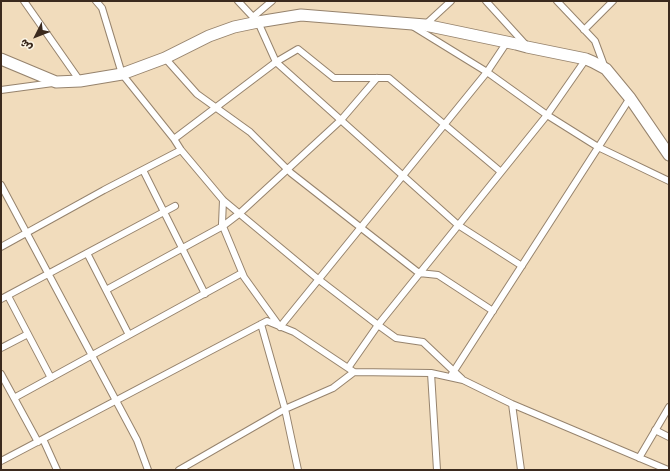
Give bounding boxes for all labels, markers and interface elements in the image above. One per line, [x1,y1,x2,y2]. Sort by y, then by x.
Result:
north arrow [16,16,56,56]
text: ش [19,36,36,53]

